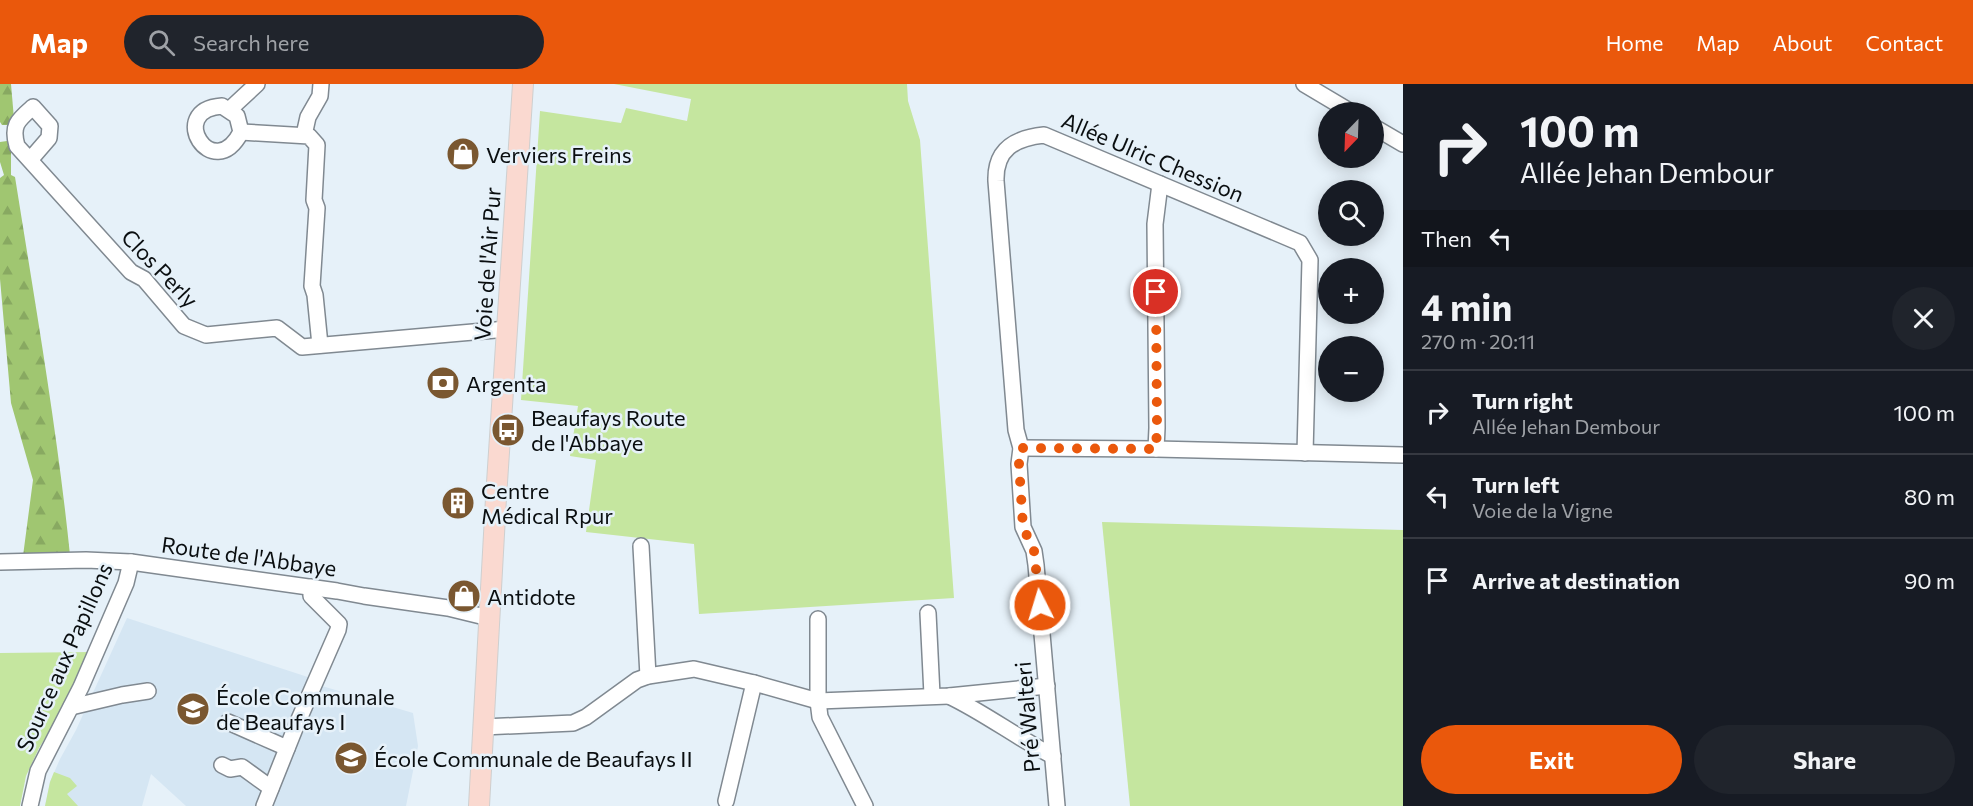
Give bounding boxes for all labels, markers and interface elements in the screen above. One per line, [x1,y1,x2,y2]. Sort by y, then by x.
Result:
search box [124,15,544,69]
text: Map [30,25,88,59]
icon: search [145,26,178,59]
text: Search here [193,29,309,56]
text: Home [1606,30,1663,55]
text: Map [1696,30,1740,55]
text: About [1773,30,1832,55]
text: Contact [1865,30,1943,55]
north arrow [1318,102,1384,168]
map controls [1318,102,1384,402]
text: 100 m [1520,104,1640,156]
street label: Allée Ulric Chession [1058,106,1248,208]
icon: right [1421,108,1499,186]
shop icon: Verviers Freins [445,136,481,172]
place label: Verviers Freins [486,141,632,168]
text: Allée Jehan Dembour [1520,156,1774,189]
button: search [1318,180,1384,246]
street label: Voie de l'Air Pur [468,186,506,342]
icon: left [1484,222,1517,255]
street label: Clos Perly [116,223,204,313]
text: Then [1421,225,1472,252]
button: + [1318,258,1384,324]
pin [1130,266,1181,317]
icon: arrive [1139,275,1172,308]
text: 4 min [1421,284,1512,328]
button: close [1892,287,1955,350]
text: 270 m · 20:11 [1421,329,1535,353]
button: − [1318,336,1384,402]
bank icon: Argenta [425,365,461,401]
place label: Argenta [466,370,546,397]
text: Turn right [1472,387,1573,414]
icon: right [1421,396,1454,429]
text: 100 m [1893,399,1955,426]
place label: Beaufays Route de l'Abbaye [531,404,686,456]
bus stop icon: Beaufays Route de l'Abbaye [490,412,526,448]
text: Allée Jehan Dembour [1472,414,1660,438]
text: Turn left [1472,471,1559,498]
place label: Centre Médical Rpur [481,477,613,529]
icon: left [1421,480,1454,513]
text: 80 m [1904,483,1955,510]
building icon: Centre Médical Rpur [440,485,476,521]
text: Voie de la Vigne [1472,498,1613,522]
street label: Route de l'Abbaye [160,530,338,582]
street label: Source aux Papillons [10,558,118,756]
icon: arrive [1421,564,1454,597]
text: Arrive at destination [1472,567,1680,594]
text: 90 m [1904,567,1955,594]
position arrow [1008,573,1072,637]
shop icon: Antidote [446,578,482,614]
place label: Antidote [487,583,576,610]
street label: Pré Walteri [1009,660,1045,774]
place label: École Communale de Beaufays I [216,683,395,735]
school or university icon: École Communale de Beaufays I [175,691,211,727]
button: Exit [1421,725,1682,794]
button: Share [1694,725,1955,794]
school or university icon: École Communale de Beaufays II [333,740,369,776]
place label: École Communale de Beaufays II [374,745,693,772]

